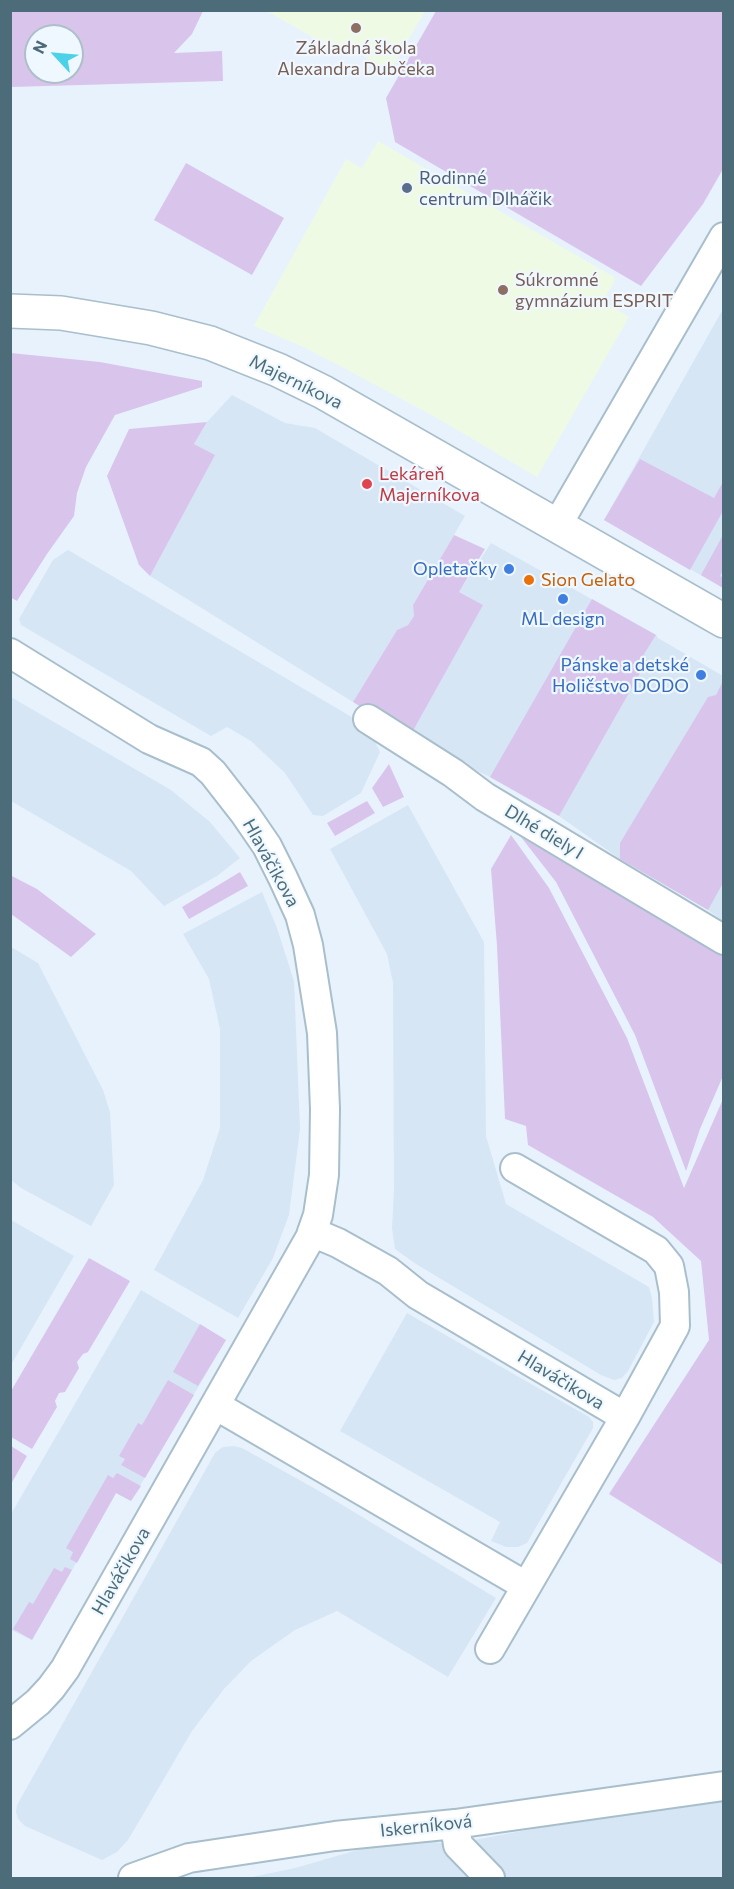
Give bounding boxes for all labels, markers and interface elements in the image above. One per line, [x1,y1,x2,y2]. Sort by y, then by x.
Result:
marker: Základná škola Alexandra Dubčeka [349,21,363,35]
north arrow [24,24,84,84]
text: N [28,37,50,56]
place label: Základná škola Alexandra Dubčeka [277,37,435,80]
place label: Rodinné centrum Dlháčik [419,167,552,210]
marker: Rodinné centrum Dlháčik [400,181,414,195]
place label: Súkromné gymnázium ESPRIT [515,269,673,312]
marker: Súkromné gymnázium ESPRIT [496,283,510,297]
street label: Majerníkova [246,350,346,414]
place label: Lekáreň Majerníkova [379,463,480,506]
marker: Lekáreň Majerníkova [360,477,374,491]
place label: Opletačky [413,558,497,580]
marker: Opletačky [502,562,516,576]
place label: Sion Gelato [541,569,635,591]
marker: Sion Gelato [522,573,536,587]
marker: ML design [556,592,570,606]
place label: ML design [521,608,605,630]
place label: Pánske a detské Holičstvo DODO [552,654,689,696]
marker: Pánske a detské Holičstvo DODO [694,668,708,682]
street label: Dlhé diely I [501,800,587,864]
street label: Hlaváčikova [238,815,304,911]
street label: Hlaváčikova [514,1346,608,1414]
street label: Hlaváčikova [87,1523,155,1619]
street label: Iskerníková [379,1810,473,1842]

